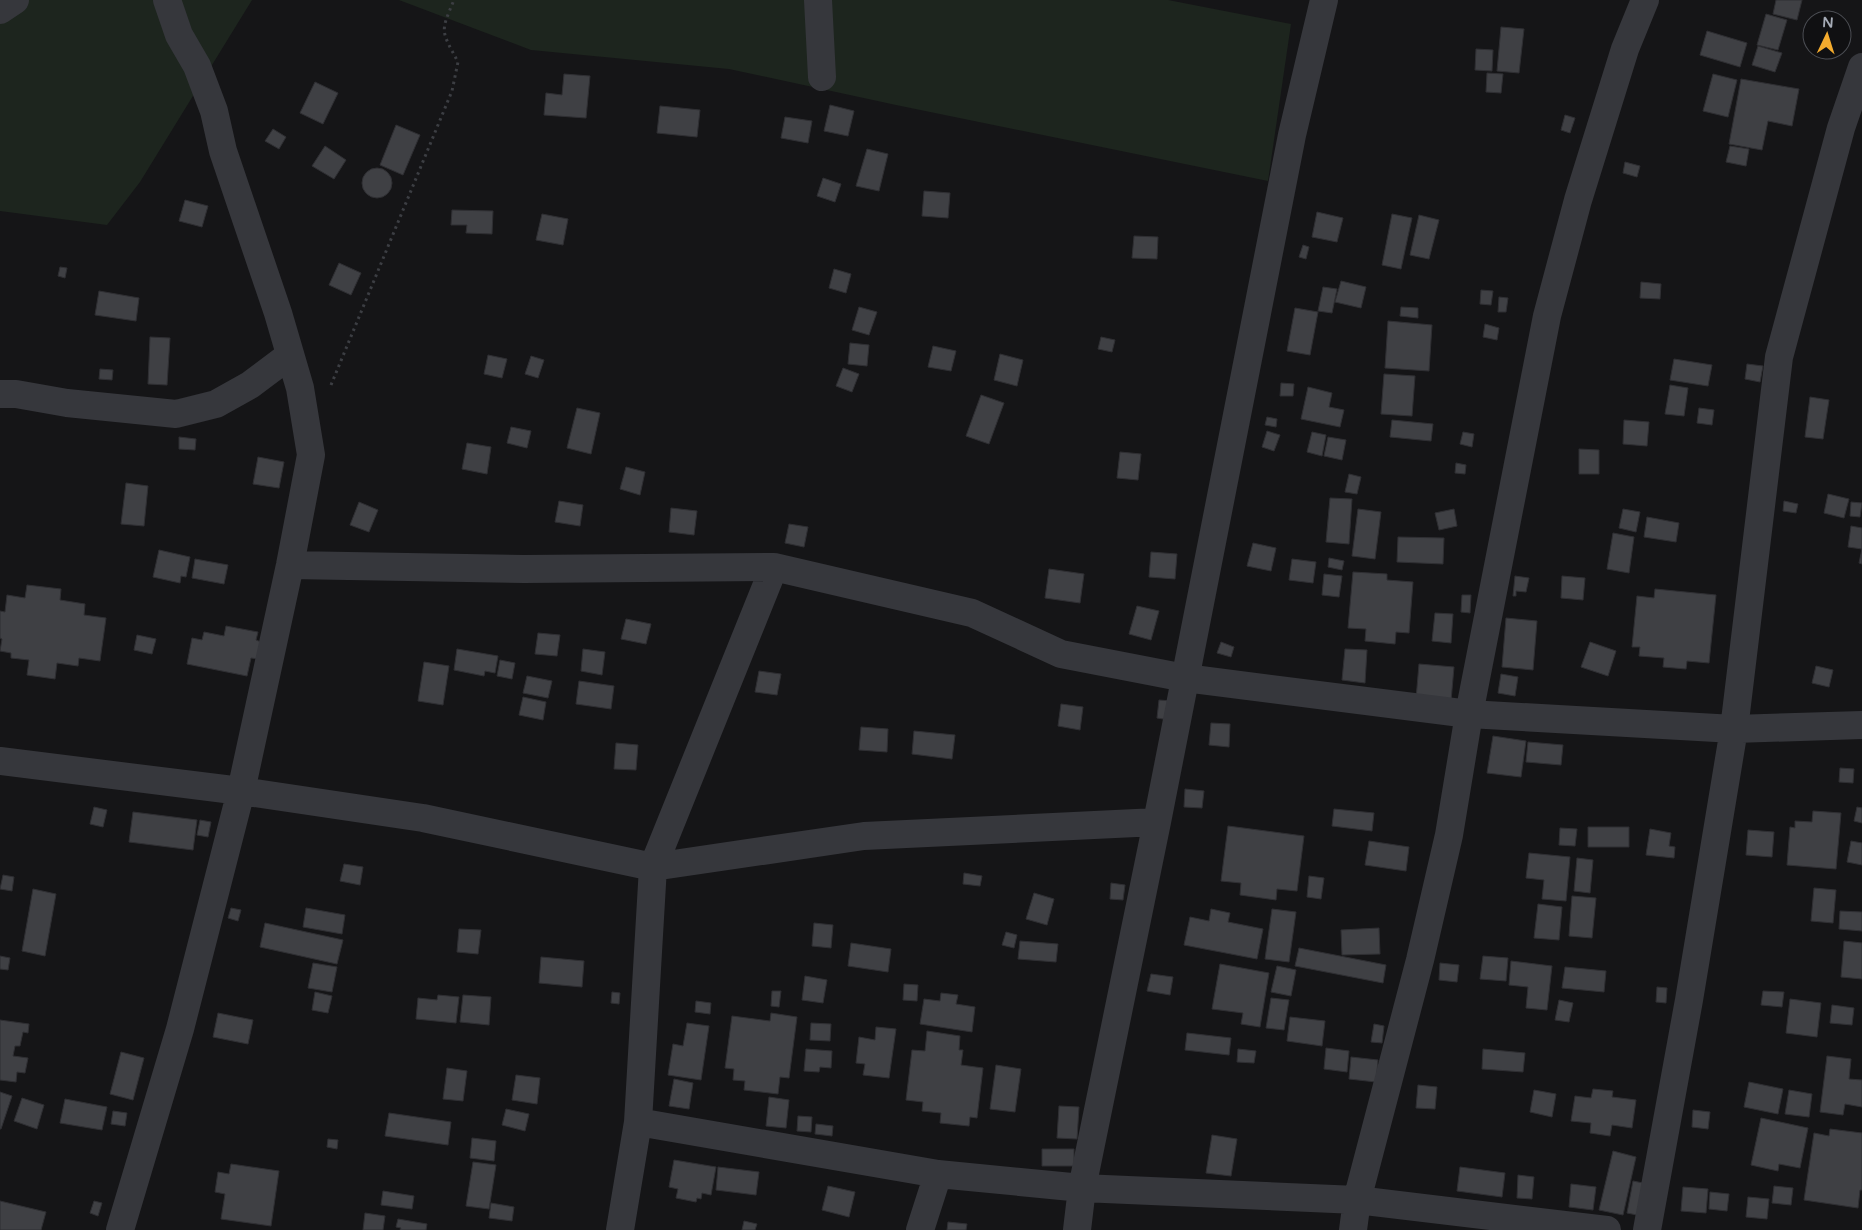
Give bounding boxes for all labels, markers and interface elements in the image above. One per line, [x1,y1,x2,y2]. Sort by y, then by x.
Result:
north arrow [1802,10,1852,60]
text: N [1822,14,1834,31]

